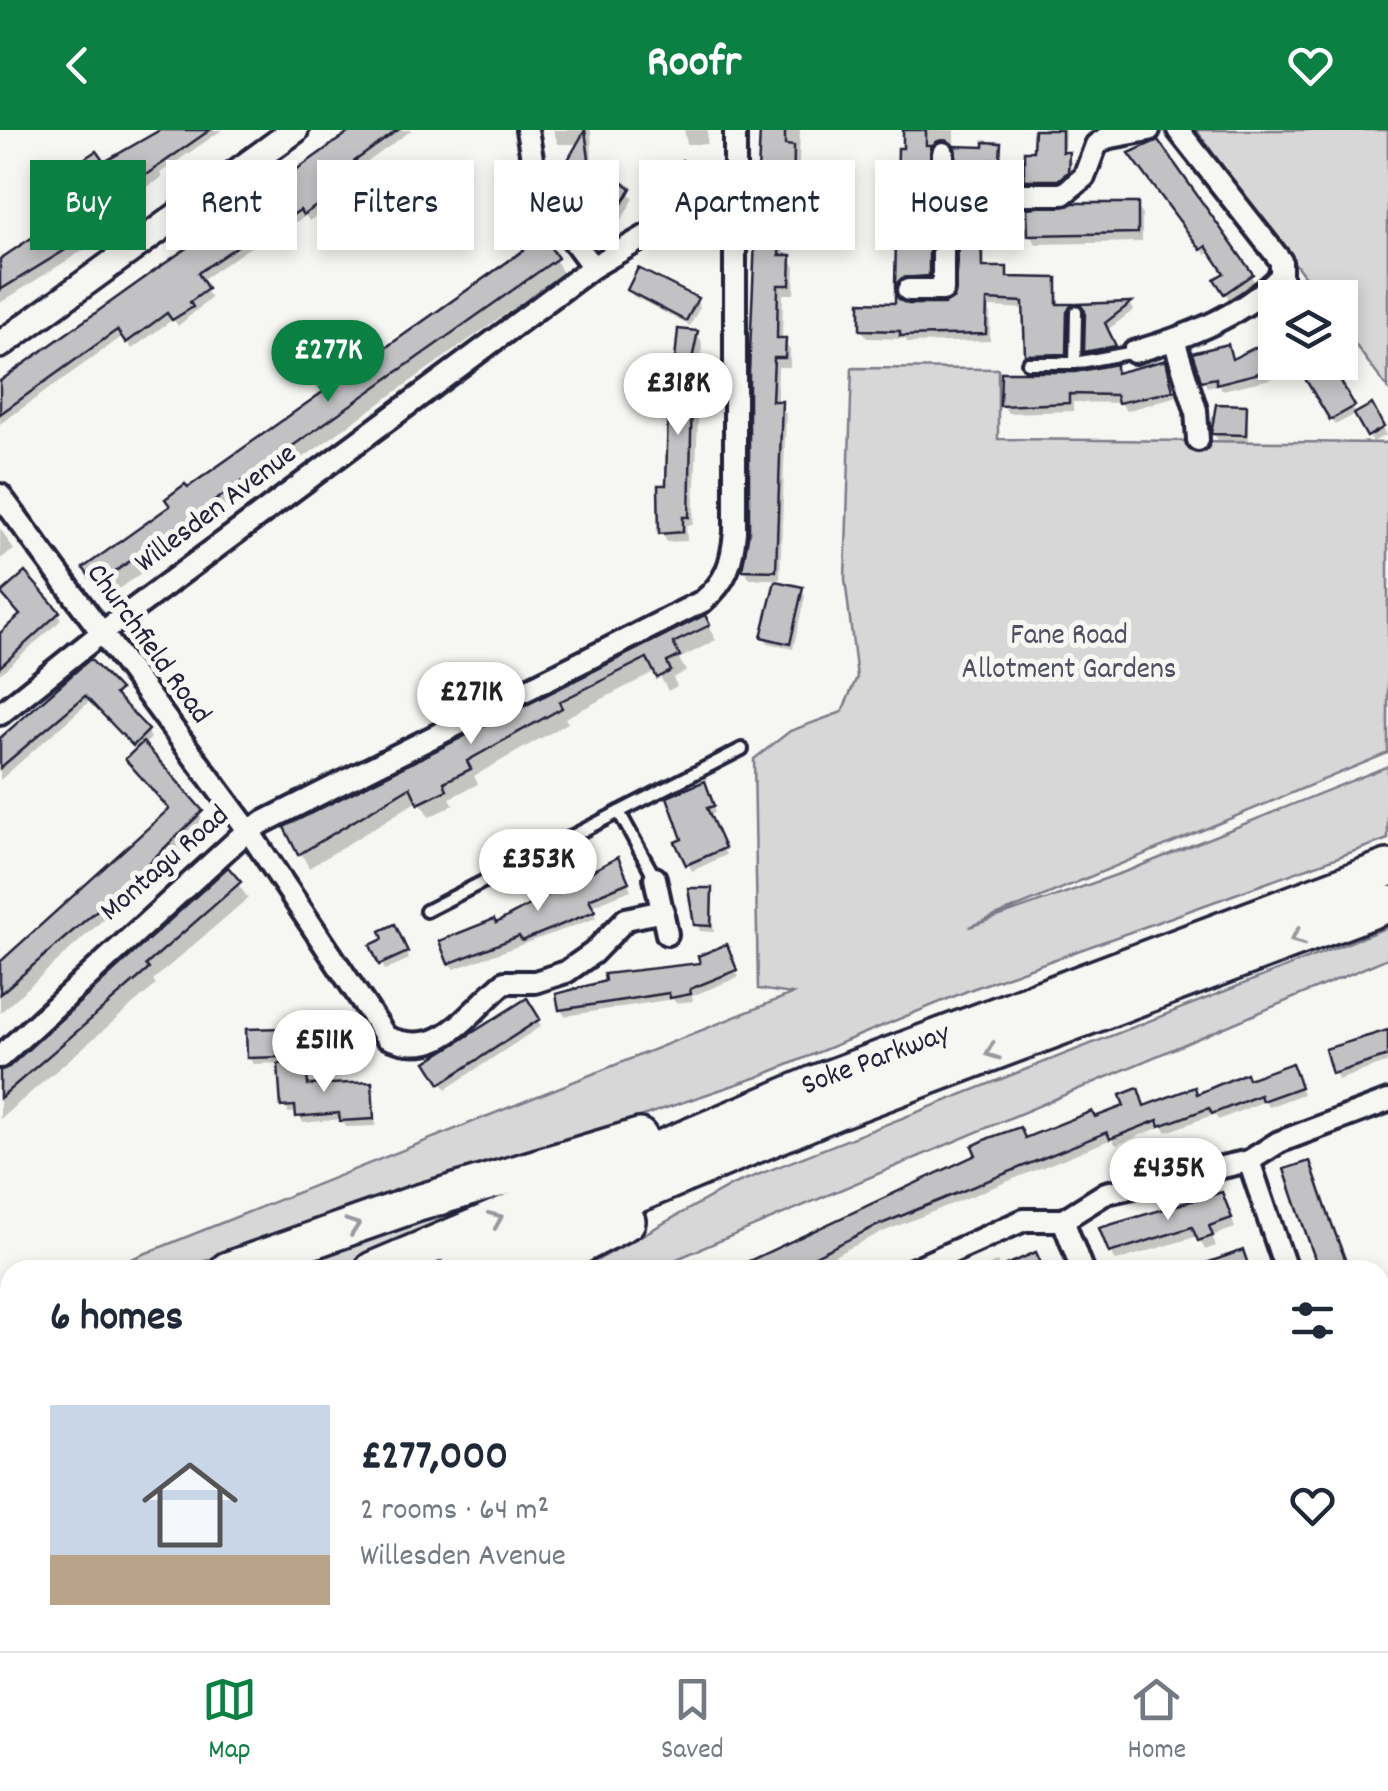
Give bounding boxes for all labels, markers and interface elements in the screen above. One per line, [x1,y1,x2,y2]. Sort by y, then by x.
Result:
text: Roofr [647,33,741,97]
icon: back [50,38,105,93]
icon: heart [1283,38,1338,93]
chip: Buy [30,160,146,250]
chip: Rent [166,160,297,250]
chip: Filters [317,160,474,250]
chip: New [494,160,619,250]
chip: Apartment [639,160,855,250]
chip: House [875,160,1024,250]
map controls [1258,280,1358,380]
button: layers [1258,280,1358,380]
pin: £277K [258,320,398,405]
text: £277K [293,329,363,375]
pin: £318K [608,353,748,438]
text: £318K [646,362,710,408]
street label: Willesden Avenue [127,435,307,585]
street label: Churchfield Road [74,556,220,734]
park label: Fane Road Allotment Gardens [962,616,1176,693]
pin: £271K [401,662,541,747]
text: £271K [439,671,503,717]
street label: Montagu Road [92,797,240,933]
pin: £353K [468,829,608,914]
text: £353K [501,838,575,884]
one-way arrow [1289,926,1306,947]
pin: £511K [254,1010,394,1095]
street label: Soke Parkway [795,1013,957,1108]
text: £511K [294,1019,354,1065]
one-way arrow [985,1040,1002,1061]
pin: £435K [1098,1138,1238,1223]
text: £435K [1131,1147,1205,1193]
one-way arrow [486,1210,503,1230]
one-way arrow [344,1217,361,1238]
text: 6 homes [50,1290,183,1350]
icon: filters [1285,1293,1340,1348]
text: £277,000 [360,1429,508,1489]
icon: home [130,1445,250,1565]
icon: heart [1285,1478,1340,1533]
text: 2 rooms · 64 m² [360,1489,549,1535]
text: Willesden Avenue [360,1535,566,1581]
tab: Map [202,1672,257,1772]
tab: Saved [661,1672,724,1772]
tab: Home [1128,1672,1186,1772]

